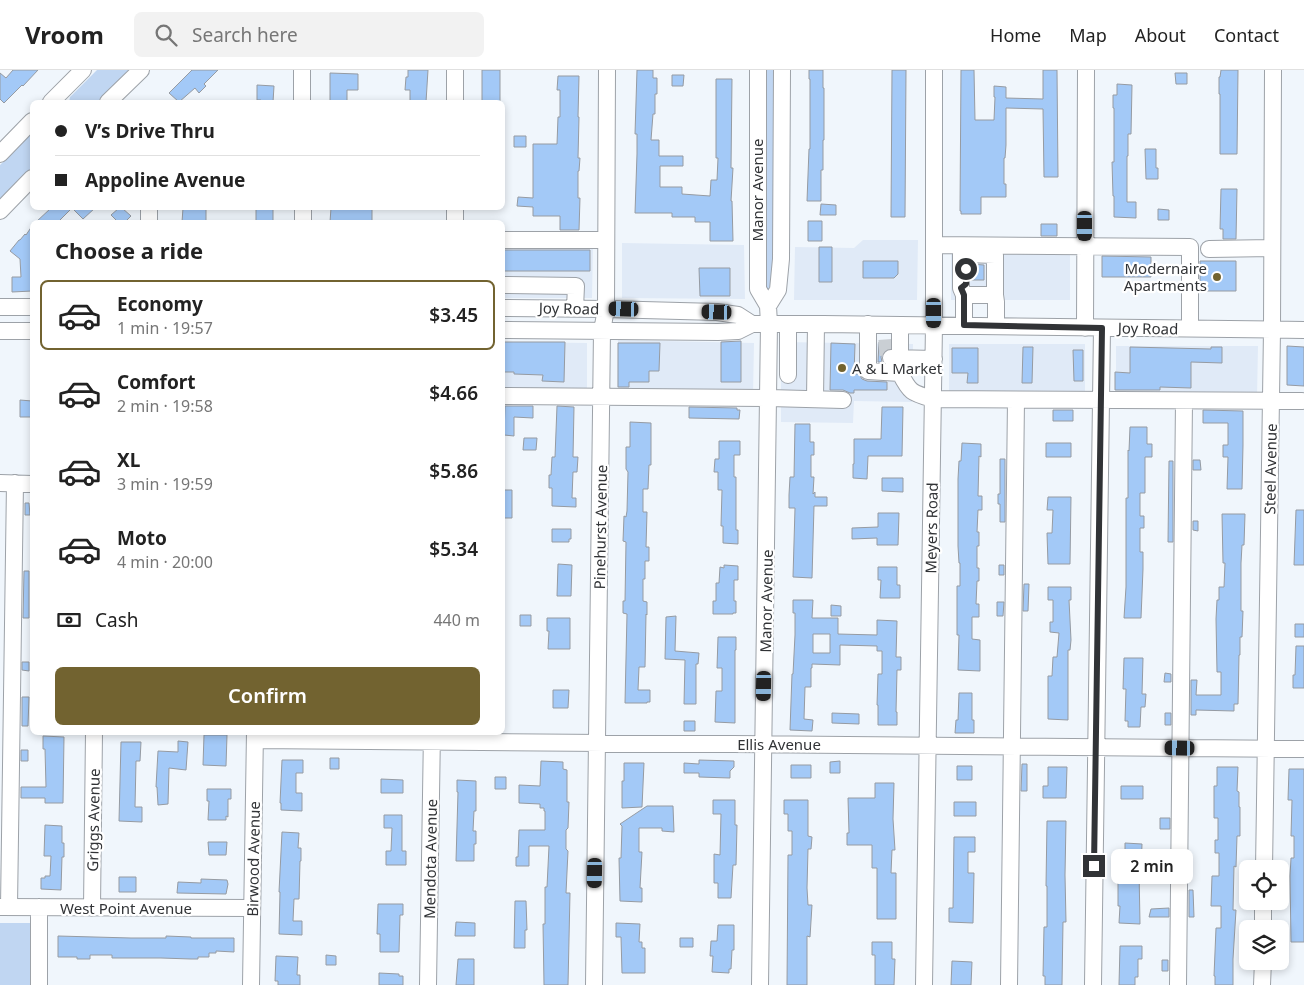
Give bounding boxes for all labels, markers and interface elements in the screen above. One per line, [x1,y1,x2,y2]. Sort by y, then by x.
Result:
search box [134,12,484,57]
text: Vroom [25,18,104,51]
icon: search [152,21,180,49]
text: Search here [192,22,298,48]
text: Home [990,23,1041,47]
text: Map [1069,23,1107,47]
text: About [1135,23,1186,47]
text: Contact [1214,23,1279,47]
text: V’s Drive Thru [85,118,215,144]
street label: Manor Avenue [747,138,767,242]
text: Appoline Avenue [85,167,245,193]
car [1077,211,1092,241]
text: Choose a ride [55,235,203,265]
route start [955,258,977,280]
place label: Modernaire Apartments [1124,258,1207,295]
marker: Modernaire Apartments [1211,271,1223,283]
text: Economy [117,291,203,317]
icon: car [57,293,102,338]
street label: Joy Road [537,297,599,319]
car [926,298,941,328]
car [608,301,639,317]
text: $3.45 [429,302,478,328]
car [701,304,732,320]
text: 1 min · 19:57 [117,317,213,339]
street label: Joy Road [1116,317,1178,339]
place label: A & L Market [852,358,943,378]
marker: A & L Market [836,362,848,374]
text: Comfort [117,369,196,395]
icon: car [57,371,102,416]
text: $4.66 [429,380,478,406]
text: 2 min · 19:58 [117,395,213,417]
street label: Steel Avenue [1259,423,1281,515]
text: XL [117,447,140,473]
icon: car [57,449,102,494]
text: $5.86 [429,458,478,484]
street label: Pinehurst Avenue [589,465,611,589]
text: 3 min · 19:59 [117,473,213,495]
street label: Meyers Road [920,482,942,574]
text: Moto [117,525,167,551]
icon: car [57,527,102,572]
text: $5.34 [429,536,478,562]
street label: Manor Avenue [755,549,777,653]
text: 4 min · 20:00 [117,551,213,573]
icon: cash [55,606,83,634]
text: Cash [95,607,139,633]
text: 440 m [433,609,480,631]
button: Confirm [55,667,480,725]
car [756,671,771,701]
street label: Ellis Avenue [737,734,821,754]
car [1164,740,1195,756]
street label: Griggs Avenue [82,768,104,872]
street label: Mendota Avenue [419,799,441,919]
street label: Birwood Avenue [242,801,264,917]
callout: 2 min [1112,848,1194,884]
route end [1083,855,1105,877]
text: 2 min [1130,855,1174,877]
car [587,858,602,888]
map controls [1239,860,1289,970]
button: locate [1239,860,1289,910]
street label: West Point Avenue [60,898,192,918]
button: layers [1239,920,1289,970]

